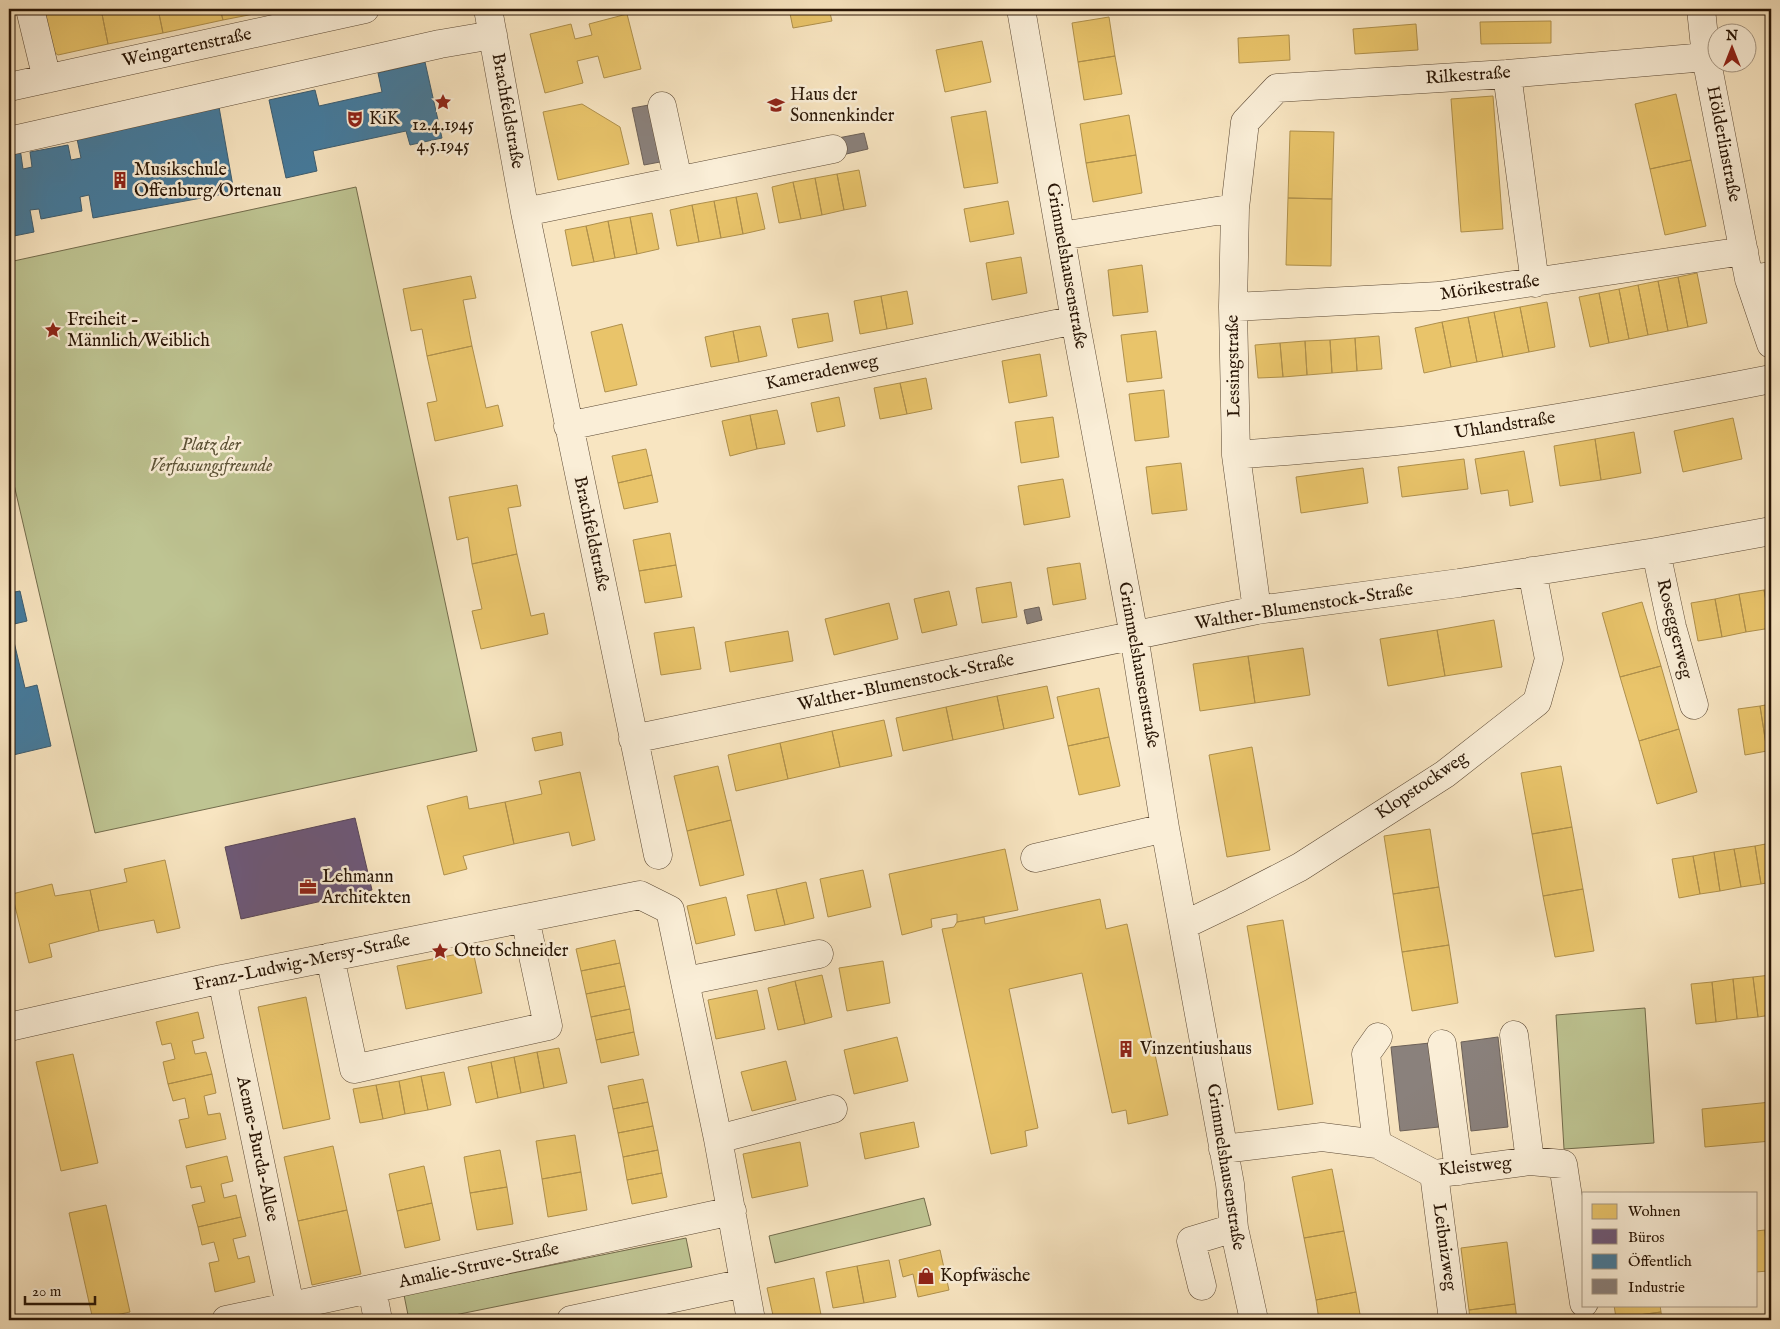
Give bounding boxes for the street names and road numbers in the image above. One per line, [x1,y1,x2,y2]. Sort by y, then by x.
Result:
street label: Weingartenstraße [120,23,254,73]
street label: Brachfeldstraße [485,51,529,171]
street label: Rilkestraße [1425,62,1511,90]
street label: Hölderlinstraße [1700,84,1746,204]
street label: Grimmelshausenstraße [1040,181,1092,351]
street label: Mörikestraße [1439,270,1541,306]
street label: Lessingstraße [1222,315,1246,417]
street label: Kameradenweg [764,350,881,396]
street label: Uhlandstraße [1453,407,1557,445]
street label: Brachfeldstraße [568,474,614,594]
street label: Roseggerweg [1650,577,1698,682]
street label: Walther-Blumenstock-Straße [1193,578,1415,636]
street label: Grimmelshausenstraße [1112,580,1164,750]
street label: Walther-Blumenstock-Straße [796,649,1016,717]
street label: Klopstockweg [1371,747,1473,825]
street label: Franz-Ludwig-Mersy-Straße [192,929,412,997]
street label: Aenne-Burda-Allee [230,1073,284,1224]
street label: Grimmelshausenstraße [1200,1082,1250,1252]
street label: Kleistweg [1437,1152,1513,1182]
street label: Leibnizweg [1426,1202,1462,1292]
street label: Amalie-Struve-Straße [396,1238,561,1294]

